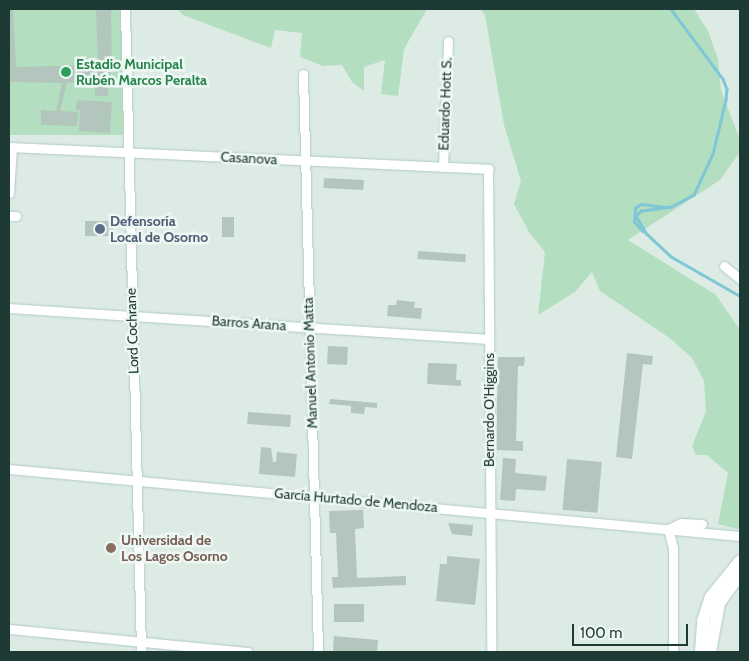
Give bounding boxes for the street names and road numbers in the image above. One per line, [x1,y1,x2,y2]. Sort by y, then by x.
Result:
street label: Eduardo Hott S. [435,57,455,151]
street label: Casanova [220,148,278,168]
street label: Lord Cochrane [122,288,142,374]
street label: Manuel Antonio Matta [299,297,321,429]
street label: Barros Arana [211,312,287,334]
street label: Bernardo O'Higgins [481,353,497,467]
street label: García Hurtado de Mendoza [274,484,438,516]

